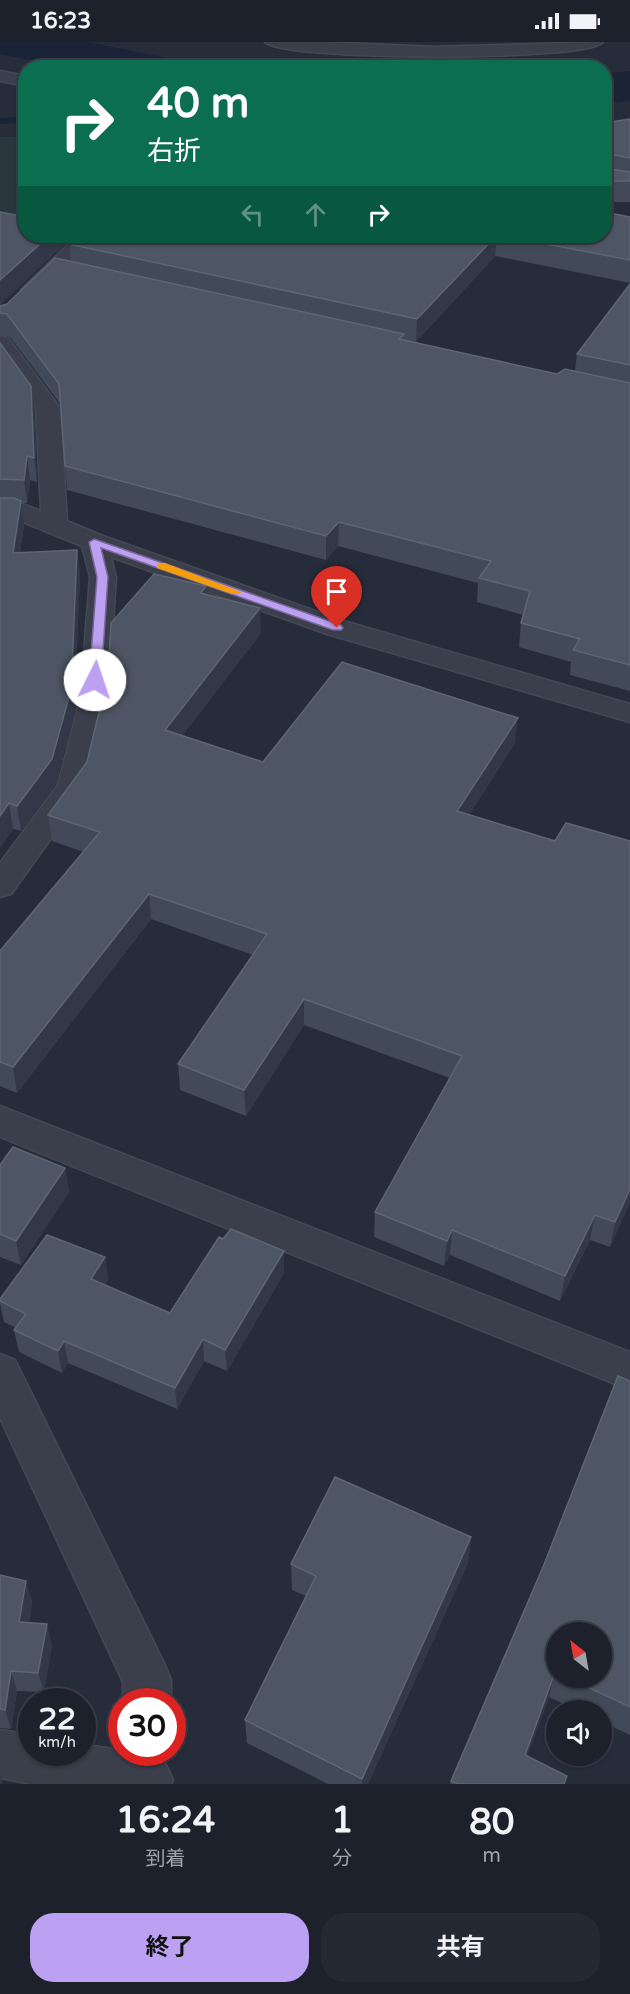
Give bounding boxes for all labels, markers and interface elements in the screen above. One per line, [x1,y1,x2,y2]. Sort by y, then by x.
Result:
text: 16:23 [30,8,91,34]
text: 40 m [147,78,249,129]
icon: right [48,84,126,162]
text: 右折 [147,135,201,168]
icon: left [236,198,269,231]
icon: ahead [299,198,332,231]
icon: right [362,198,395,231]
pin [311,566,362,628]
icon: arrive [320,575,353,608]
position arrow [63,648,127,712]
north arrow [546,1622,612,1688]
map controls [546,1622,612,1766]
speed limit sign: 30 [108,1688,186,1766]
button: sound [546,1700,612,1766]
text: 22 [38,1701,76,1738]
text: km/h [38,1733,76,1751]
text: 16:24 [116,1799,215,1842]
text: 1 [331,1799,354,1842]
text: 80 [469,1801,514,1844]
text: m [483,1844,501,1868]
text: 到着 [145,1847,185,1871]
text: 分 [332,1847,352,1871]
button: 終了 [30,1913,309,1982]
button: 共有 [321,1913,600,1982]

